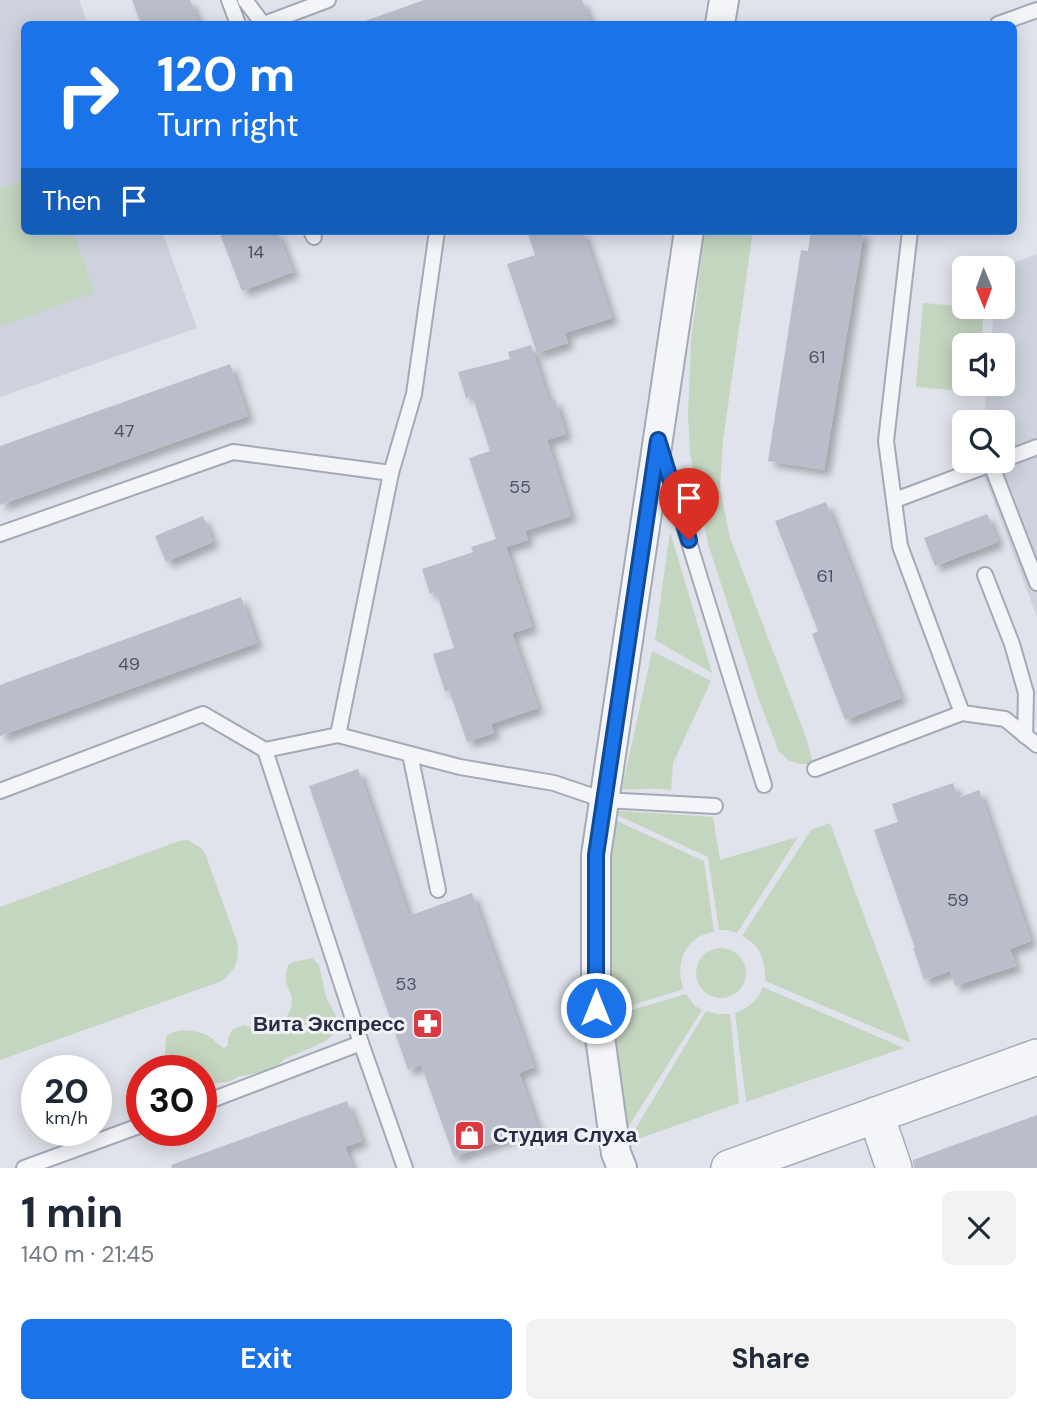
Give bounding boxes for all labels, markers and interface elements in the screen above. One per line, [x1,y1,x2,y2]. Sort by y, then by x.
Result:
text: 120 m [157,42,295,106]
icon: right [42,49,133,140]
text: Turn right [157,104,299,146]
icon: arrive [115,182,153,220]
text: Then [42,184,101,218]
house number: 14 [248,240,264,264]
north arrow [952,256,1015,318]
map controls [952,256,1015,473]
button: sound [952,333,1015,396]
house number: 61 [809,345,825,369]
button: search [952,410,1015,473]
house number: 47 [114,419,134,443]
pin [659,468,719,540]
house number: 55 [509,475,531,499]
icon: arrive [670,479,708,517]
house number: 61 [817,564,833,588]
house number: 49 [118,652,140,676]
house number: 59 [947,888,969,912]
position arrow [559,971,633,1045]
house number: 53 [395,972,417,996]
pharmacy icon: Вита Экспресс [411,1007,445,1041]
place label: Вита Экспресс [253,1010,405,1038]
speed limit sign: 30 [126,1055,217,1146]
text: 20 [44,1068,89,1114]
text: km/h [45,1106,88,1130]
shop icon: Студия Слуха [453,1118,487,1152]
place label: Студия Слуха [493,1121,637,1149]
text: 1 min [21,1185,123,1240]
button: close [942,1191,1016,1265]
text: 140 m · 21:45 [21,1239,154,1269]
button: Exit [21,1319,512,1399]
button: Share [526,1319,1016,1399]

